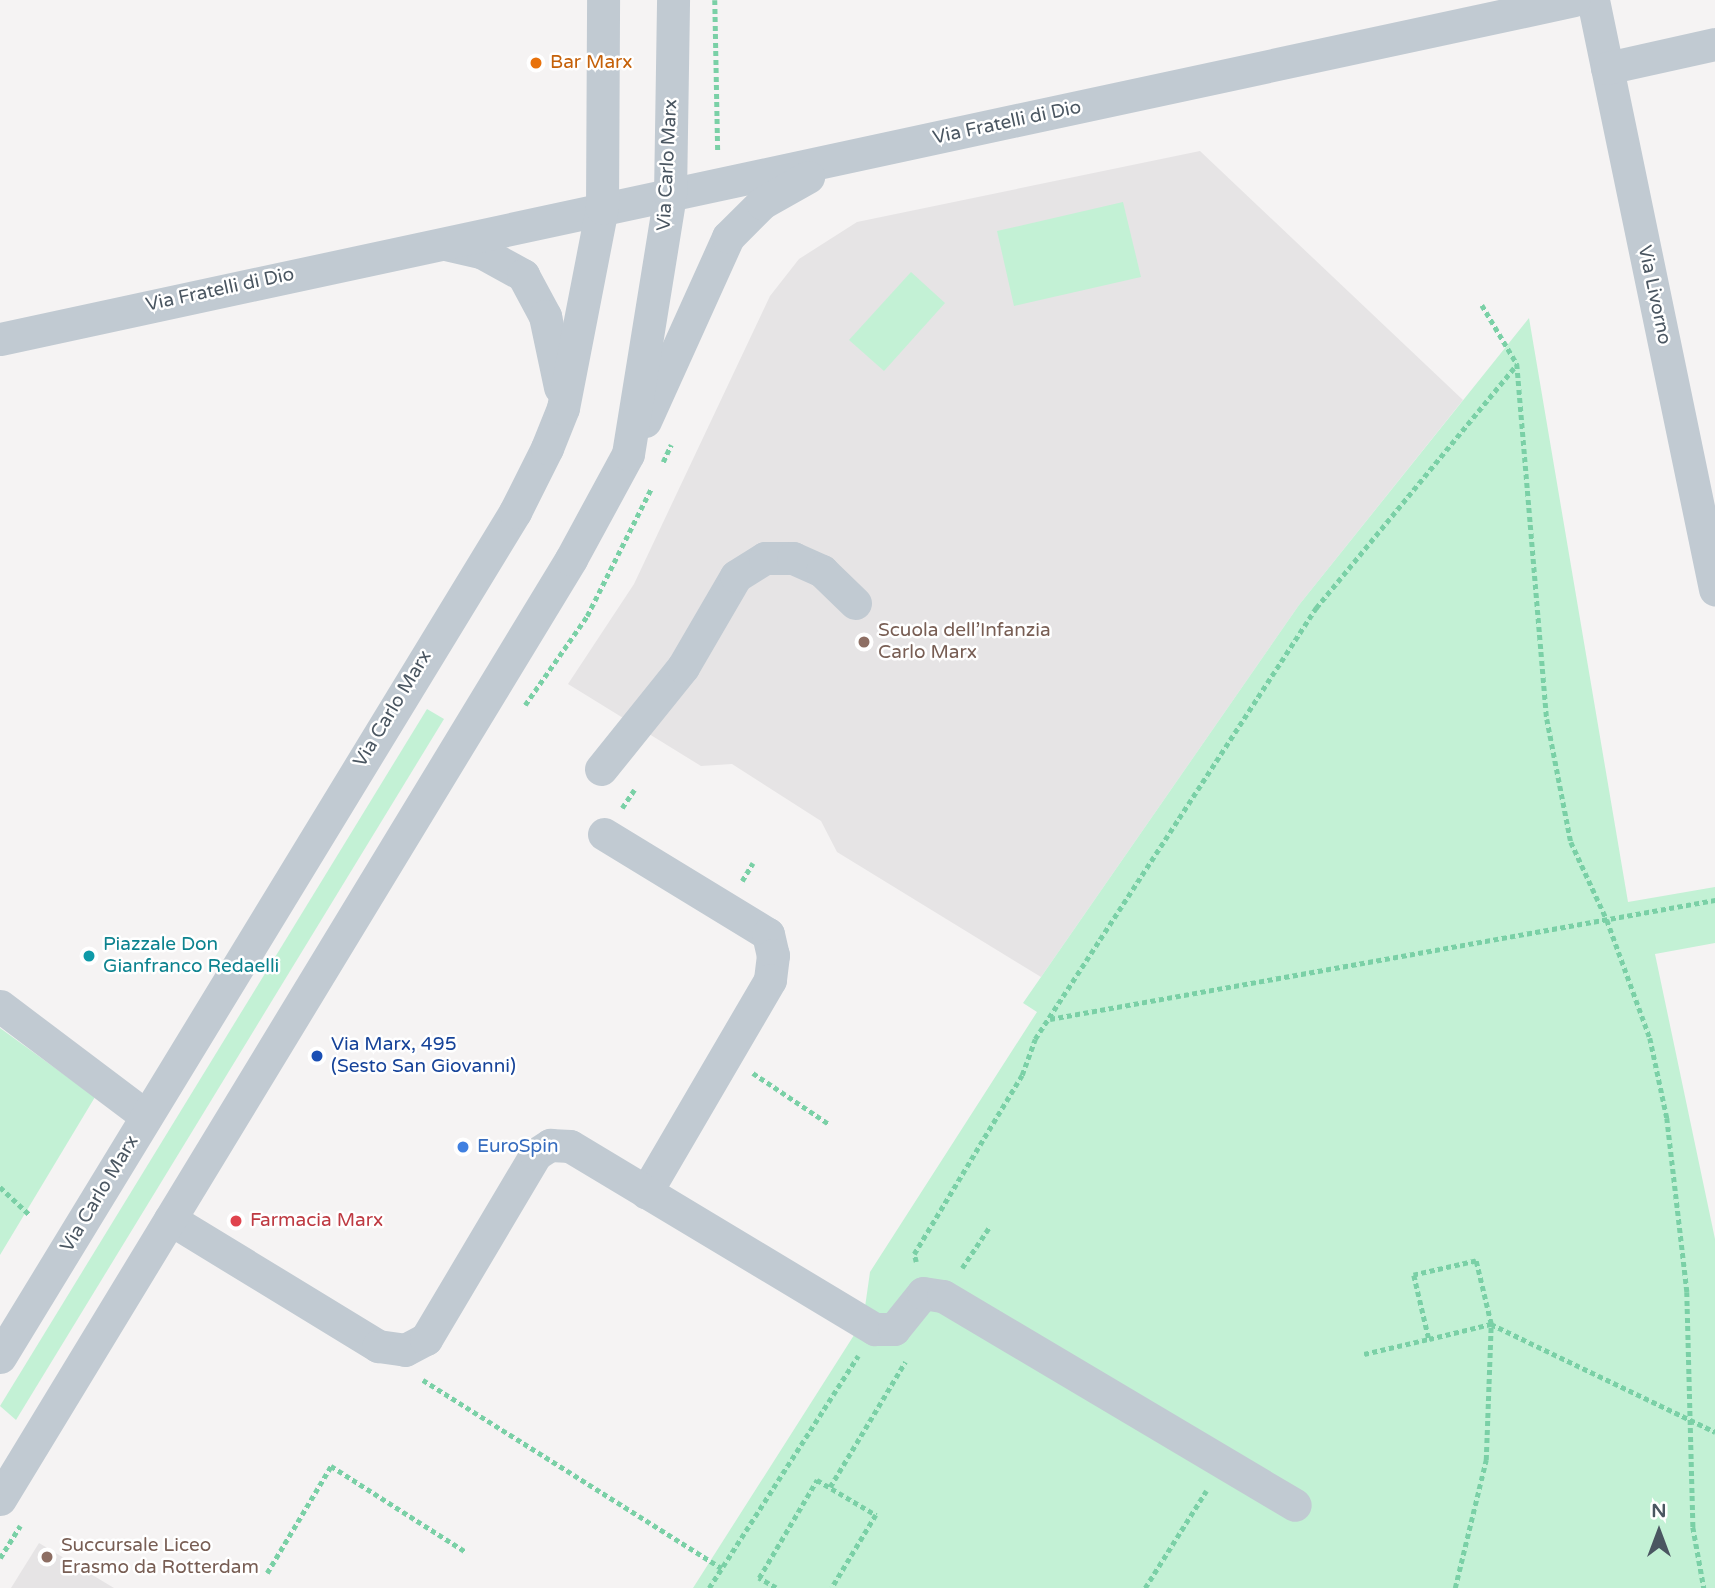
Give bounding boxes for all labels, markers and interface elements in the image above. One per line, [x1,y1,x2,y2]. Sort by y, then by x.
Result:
place label: Bar Marx [550,52,633,74]
marker: Bar Marx [528,55,544,71]
street label: Via Fratelli di Dio [931,96,1083,150]
street label: Via Carlo Marx [653,98,683,232]
street label: Via Livorno [1632,243,1676,347]
street label: Via Fratelli di Dio [144,263,296,317]
place label: Scuola dell’Infanzia Carlo Marx [878,620,1051,664]
marker: Scuola dell’Infanzia Carlo Marx [856,634,872,650]
street label: Via Carlo Marx [349,646,437,772]
place label: Piazzale Don Gianfranco Redaelli [103,934,279,978]
marker: Piazzale Don Gianfranco Redaelli [81,948,97,964]
place label: Via Marx, 495 (Sesto San Giovanni) [331,1034,516,1078]
marker: Via Marx, 495 (Sesto San Giovanni) [309,1048,325,1064]
street label: Via Carlo Marx [56,1131,144,1257]
place label: EuroSpin [477,1136,559,1158]
marker: EuroSpin [455,1139,471,1155]
place label: Farmacia Marx [250,1210,383,1232]
marker: Farmacia Marx [228,1213,244,1229]
north arrow [1624,1497,1694,1567]
text: N [1651,1500,1667,1522]
place label: Succursale Liceo Erasmo da Rotterdam [61,1535,259,1579]
marker: Succursale Liceo Erasmo da Rotterdam [39,1549,55,1565]

